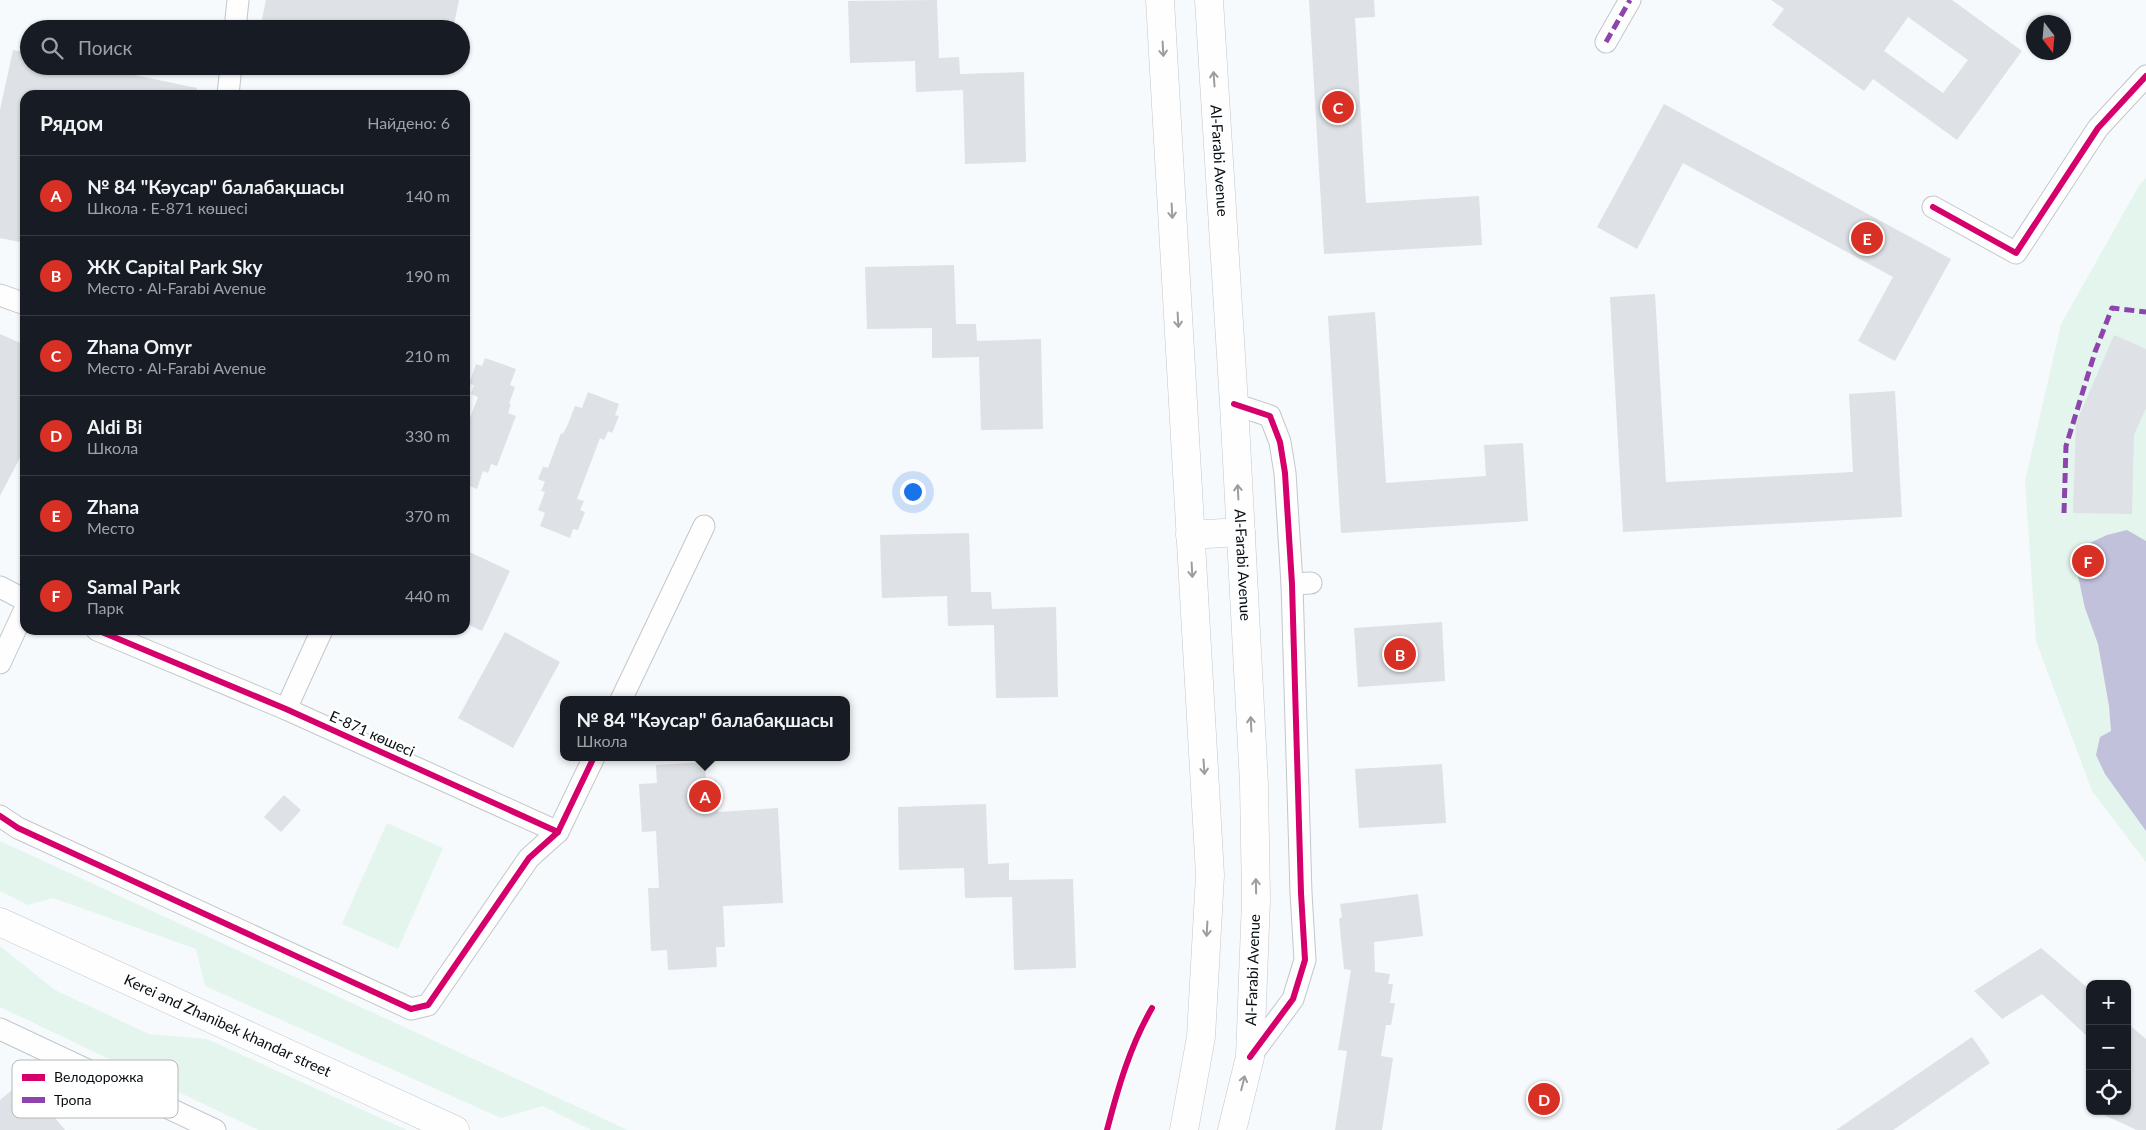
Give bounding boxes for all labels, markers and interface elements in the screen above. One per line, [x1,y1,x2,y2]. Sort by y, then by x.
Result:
north arrow [2026,15,2071,60]
search box [20,20,470,75]
icon: search [38,34,66,62]
text: Поиск [78,36,132,59]
one-way arrow [1159,40,1168,56]
one-way arrow [1209,72,1218,88]
pin: C [1322,88,1354,126]
street label: Al-Farabi Avenue [1208,104,1232,217]
text: Рядом [40,110,103,135]
text: Найдено: 6 [367,113,450,132]
text: № 84 "Кәусар" балабақшасы [87,175,344,198]
text: A [50,186,62,205]
text: 140 m [405,186,450,205]
text: Школа · Е-871 көшесі [87,198,248,217]
one-way arrow [1168,203,1177,219]
pin: E [1851,219,1883,257]
text: ЖК Capital Park Sky [87,255,262,278]
text: B [51,266,61,285]
text: 190 m [405,266,450,285]
text: Место · Al-Farabi Avenue [87,278,266,297]
one-way arrow [1174,312,1183,328]
text: Zhana Omyr [87,335,192,358]
text: C [51,346,61,365]
text: 210 m [405,346,450,365]
text: Место · Al-Farabi Avenue [87,358,266,377]
text: Aldi Bi [87,415,142,438]
text: D [50,426,62,445]
text: 330 m [405,426,450,445]
text: Школа [87,438,138,457]
your location [900,479,926,505]
one-way arrow [1234,484,1243,500]
text: Zhana [87,495,139,518]
text: E [51,506,61,525]
text: 370 m [405,506,450,525]
street label: Al-Farabi Avenue [1232,509,1255,621]
text: Место [87,518,135,537]
pin: F [2072,542,2104,580]
one-way arrow [1187,561,1196,577]
text: Samal Park [87,575,180,598]
text: F [51,586,61,605]
text: 440 m [405,586,450,605]
text: Парк [87,598,124,617]
pin: B [1384,635,1416,673]
popup [560,696,850,761]
street label: Е-871 көшесі [327,706,418,760]
text: № 84 "Кәусар" балабақшасы [576,708,834,731]
one-way arrow [1246,716,1256,732]
text: Школа [576,731,628,750]
one-way arrow [1199,759,1208,775]
pin: A [689,777,721,815]
one-way arrow [1251,878,1261,894]
street label: Al-Farabi Avenue [1241,914,1263,1026]
one-way arrow [1203,921,1212,937]
street label: Kerei and Zhanibek khandar street [122,970,335,1080]
map controls [2086,980,2131,1115]
button: + [2086,980,2131,1025]
button: − [2086,1025,2131,1070]
legend [12,1060,178,1118]
text: Велодорожка [54,1068,143,1085]
button: locate [2086,1070,2131,1115]
one-way arrow [1239,1075,1249,1091]
pin: D [1528,1080,1560,1118]
text: Тропа [54,1091,91,1108]

